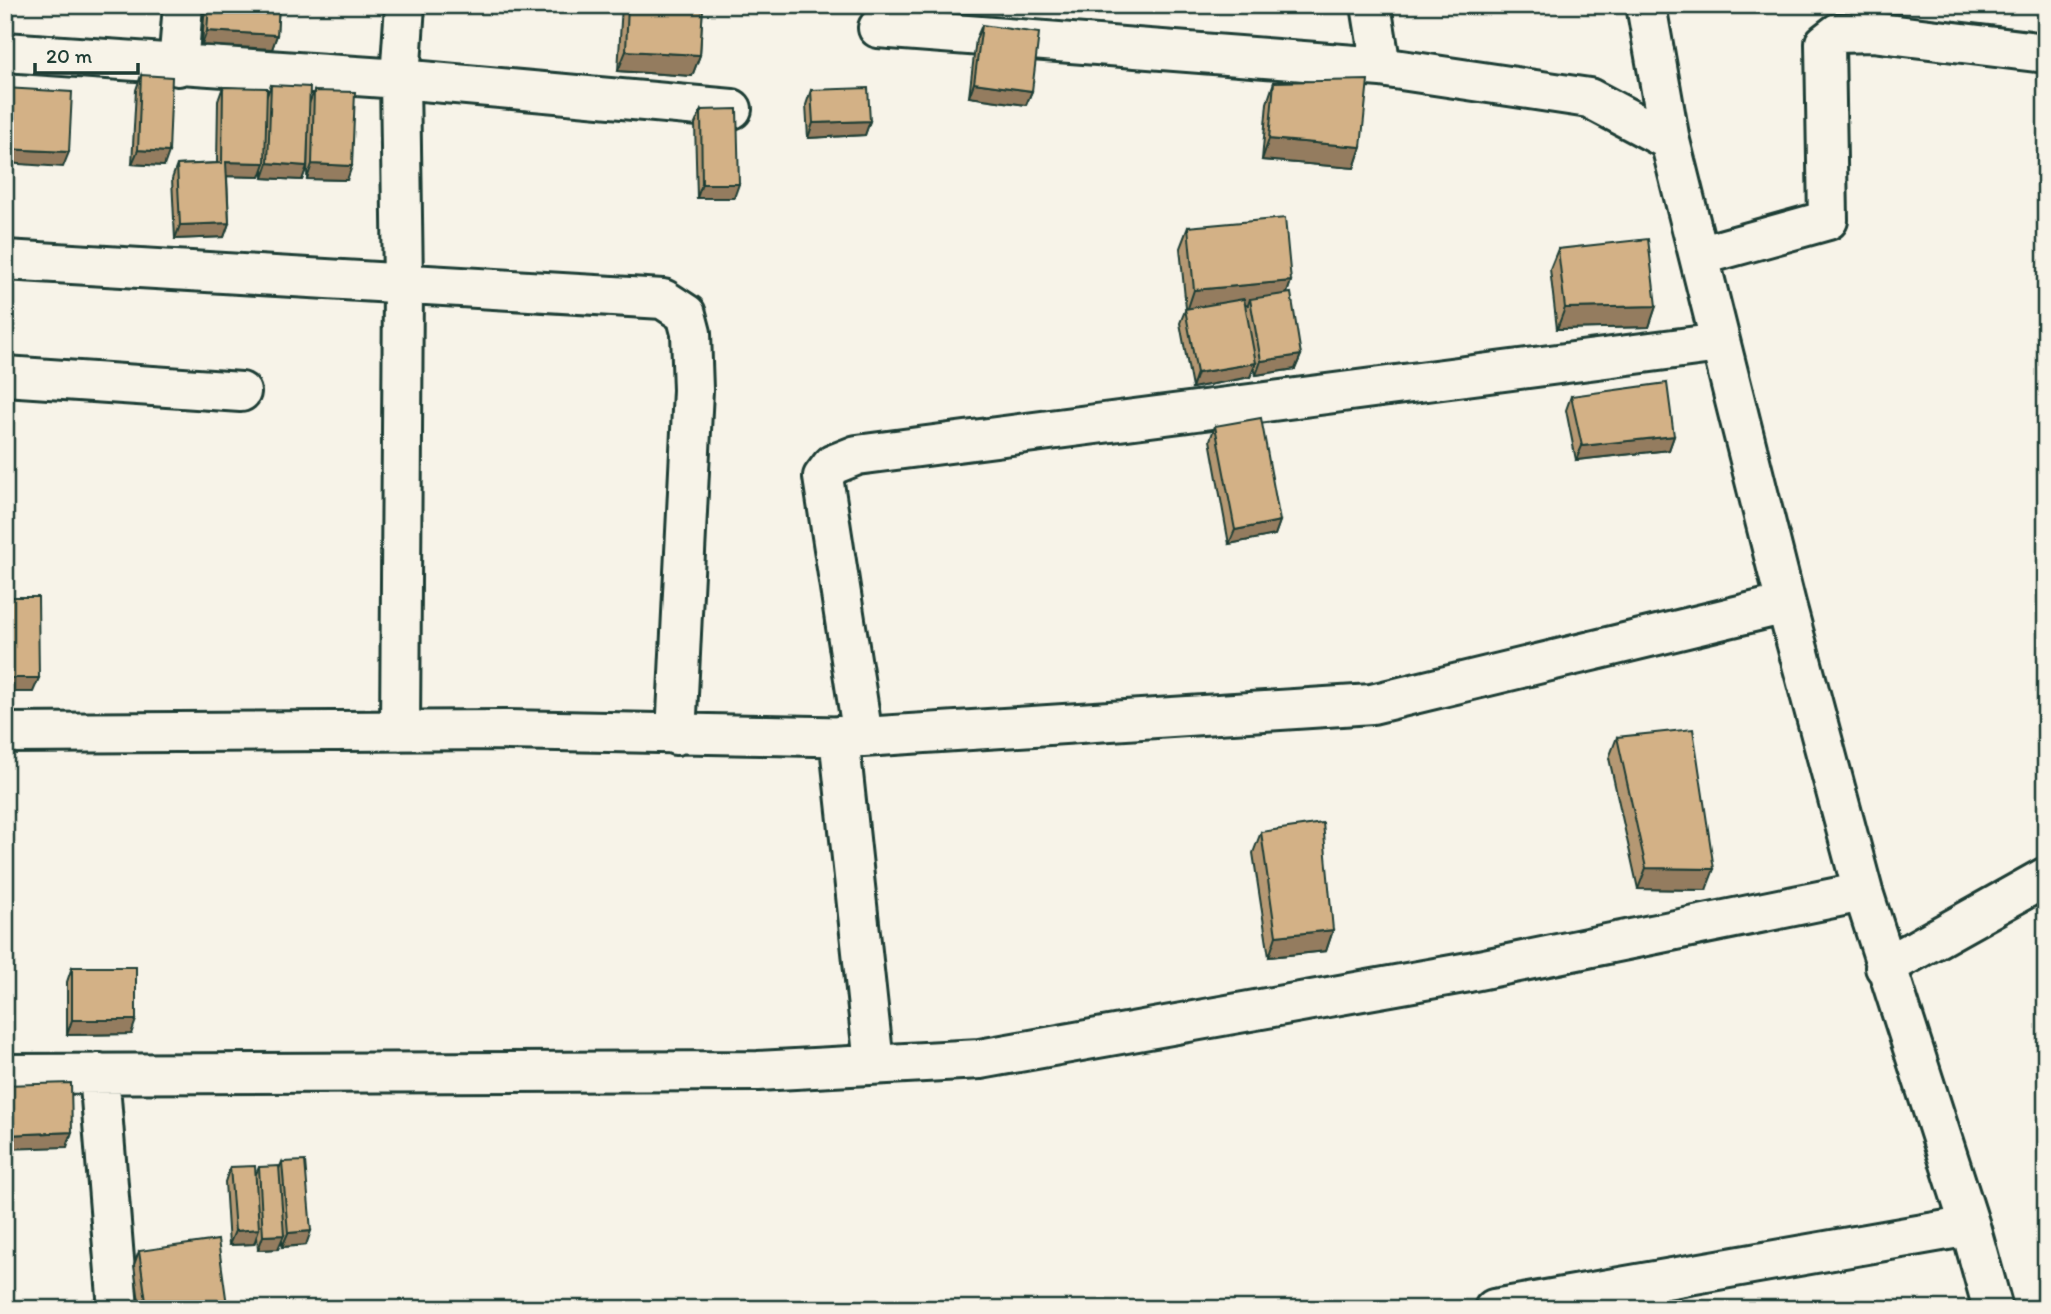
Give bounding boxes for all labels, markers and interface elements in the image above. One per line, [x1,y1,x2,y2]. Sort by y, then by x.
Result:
scale bar [35,32,138,76]
text: 20 m [46,43,93,68]

